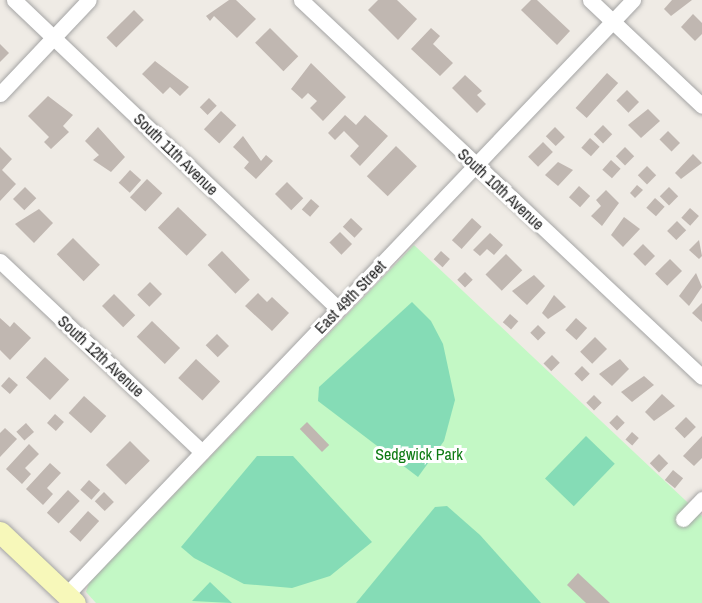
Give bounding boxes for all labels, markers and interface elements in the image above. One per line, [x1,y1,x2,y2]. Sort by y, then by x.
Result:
street label: South 11th Avenue [130,109,222,199]
street label: South 10th Avenue [454,144,548,234]
street label: East 49th Street [310,256,390,338]
street label: South 12th Avenue [54,311,148,401]
park label: Sedgwick Park [375,444,463,464]

